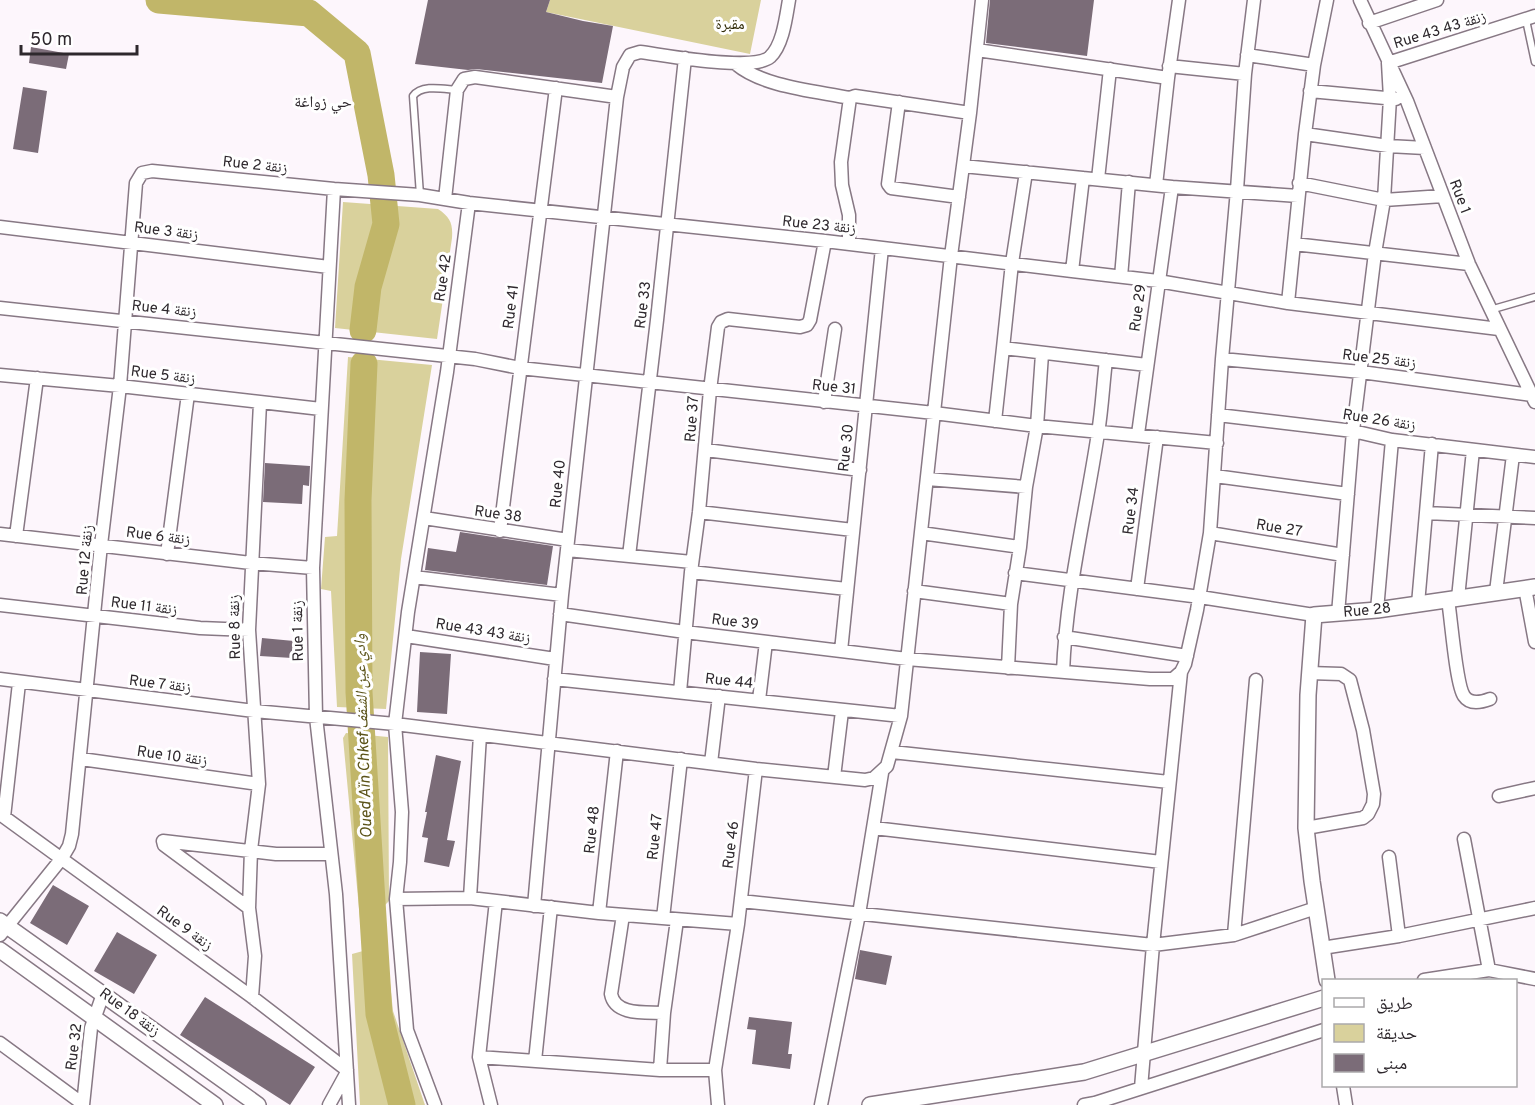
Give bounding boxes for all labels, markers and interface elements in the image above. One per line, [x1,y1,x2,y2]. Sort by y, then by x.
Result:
street label: Rue 43 زنقة 43 [1391,8,1489,54]
park label: مقبرة [715,16,745,35]
scale bar [21,18,136,56]
text: 50 m [30,29,72,52]
district label: حي زواغة [294,93,352,114]
street label: Rue 2 زنقة [222,153,288,179]
street label: Rue 1 [1444,177,1474,217]
street label: Rue 23 زنقة [781,213,857,239]
street label: Rue 3 زنقة [133,219,200,245]
street label: Rue 42 [431,253,457,303]
street label: Rue 33 [632,280,656,330]
street label: Rue 29 [1126,283,1152,333]
street label: Rue 41 [500,284,524,330]
street label: Rue 4 زنقة [131,297,198,323]
street label: Rue 25 زنقة [1341,346,1417,374]
street label: Rue 5 زنقة [130,363,197,389]
street label: Rue 31 [811,376,857,400]
street label: Rue 37 [682,395,704,443]
street label: Rue 26 زنقة [1341,406,1417,436]
street label: Rue 30 [835,423,859,473]
street label: Rue 40 [547,459,571,509]
street label: Rue 34 [1120,486,1144,536]
street label: Rue 38 [473,502,523,528]
street label: Rue 27 [1255,516,1304,542]
street label: Rue 12 زنقة [73,524,99,596]
street label: Rue 6 زنقة [125,524,191,550]
street label: Rue 11 زنقة [110,593,179,621]
street label: Rue 8 زنقة [226,594,246,660]
street label: Rue 28 [1342,599,1392,622]
street label: Rue 1 زنقة [289,600,309,662]
street label: Rue 39 [710,611,760,635]
street label: Rue 43 زنقة 43 [434,615,532,649]
water label: Oued Aïn Chkef وادي عين الشقف [350,633,379,839]
street label: Rue 44 [704,670,754,694]
street label: Rue 7 زنقة [128,672,192,698]
street label: Rue 10 زنقة [136,743,209,771]
street label: Rue 48 [581,805,605,855]
street label: Rue 47 [644,813,668,861]
street label: Rue 46 [720,820,744,870]
street label: Rue 9 زنقة [152,902,216,956]
legend [1322,979,1517,1087]
street label: Rue 18 زنقة [95,985,163,1042]
text: طريق [1376,993,1413,1016]
street label: Rue 32 [63,1022,87,1072]
text: حديقة [1376,1023,1417,1046]
text: مبنى [1376,1053,1407,1076]

